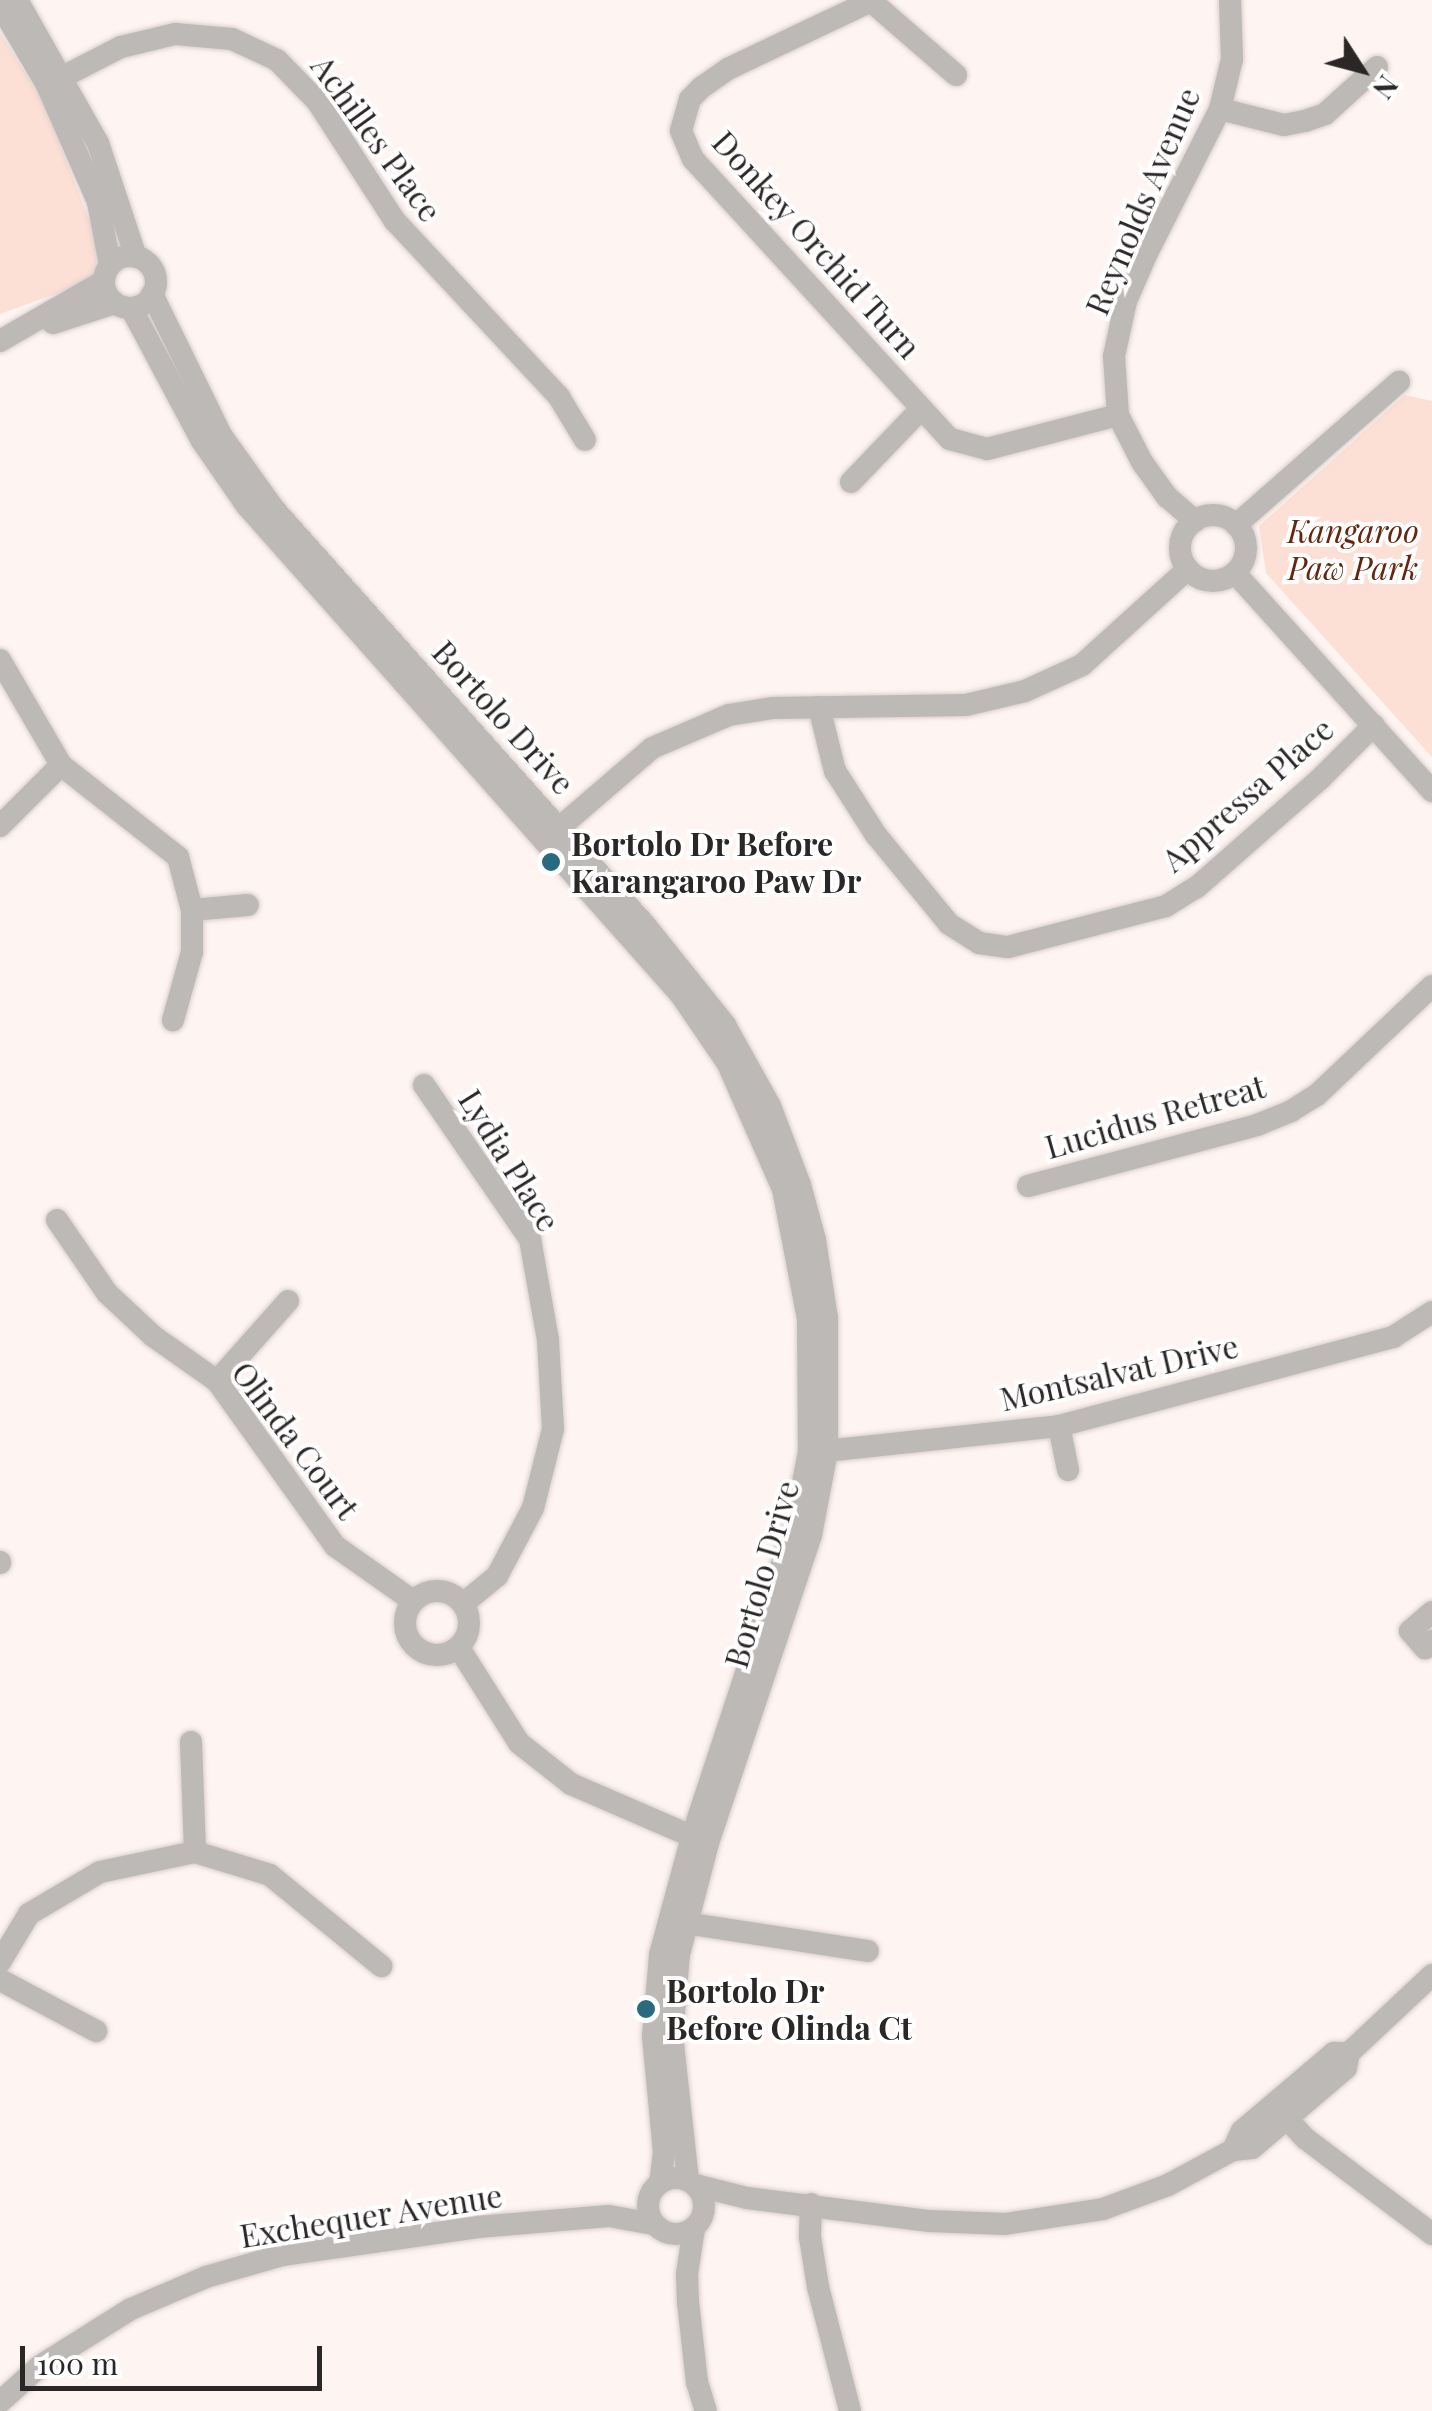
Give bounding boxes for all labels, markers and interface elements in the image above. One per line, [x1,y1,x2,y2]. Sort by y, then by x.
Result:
north arrow [1312,20,1412,120]
street label: Achilles Place [304,48,450,228]
text: N [1366,69,1408,107]
street label: Reynolds Avenue [1077,81,1207,321]
street label: Donkey Orchid Turn [704,122,930,366]
park label: Kangaroo Paw Park [1287,512,1419,587]
street label: Bortolo Drive [425,632,583,802]
street label: Appressa Place [1153,709,1341,879]
place label: Bortolo Dr Before Karangaroo Paw Dr [571,825,862,900]
marker: Bortolo Dr Before Karangaroo Paw Dr [540,851,562,873]
street label: Lucidus Retreat [1041,1066,1269,1166]
street label: Lydia Place [451,1082,569,1238]
street label: Montsalvat Drive [996,1326,1242,1418]
street label: Olinda Court [224,1354,368,1526]
street label: Bortolo Drive [716,1476,806,1672]
place label: Bortolo Dr Before Olinda Ct [666,1972,912,2047]
marker: Bortolo Dr Before Olinda Ct [635,1998,657,2020]
street label: Exchequer Avenue [236,2175,506,2255]
scale bar [25,2326,328,2388]
text: 100 m [37,2343,118,2383]

